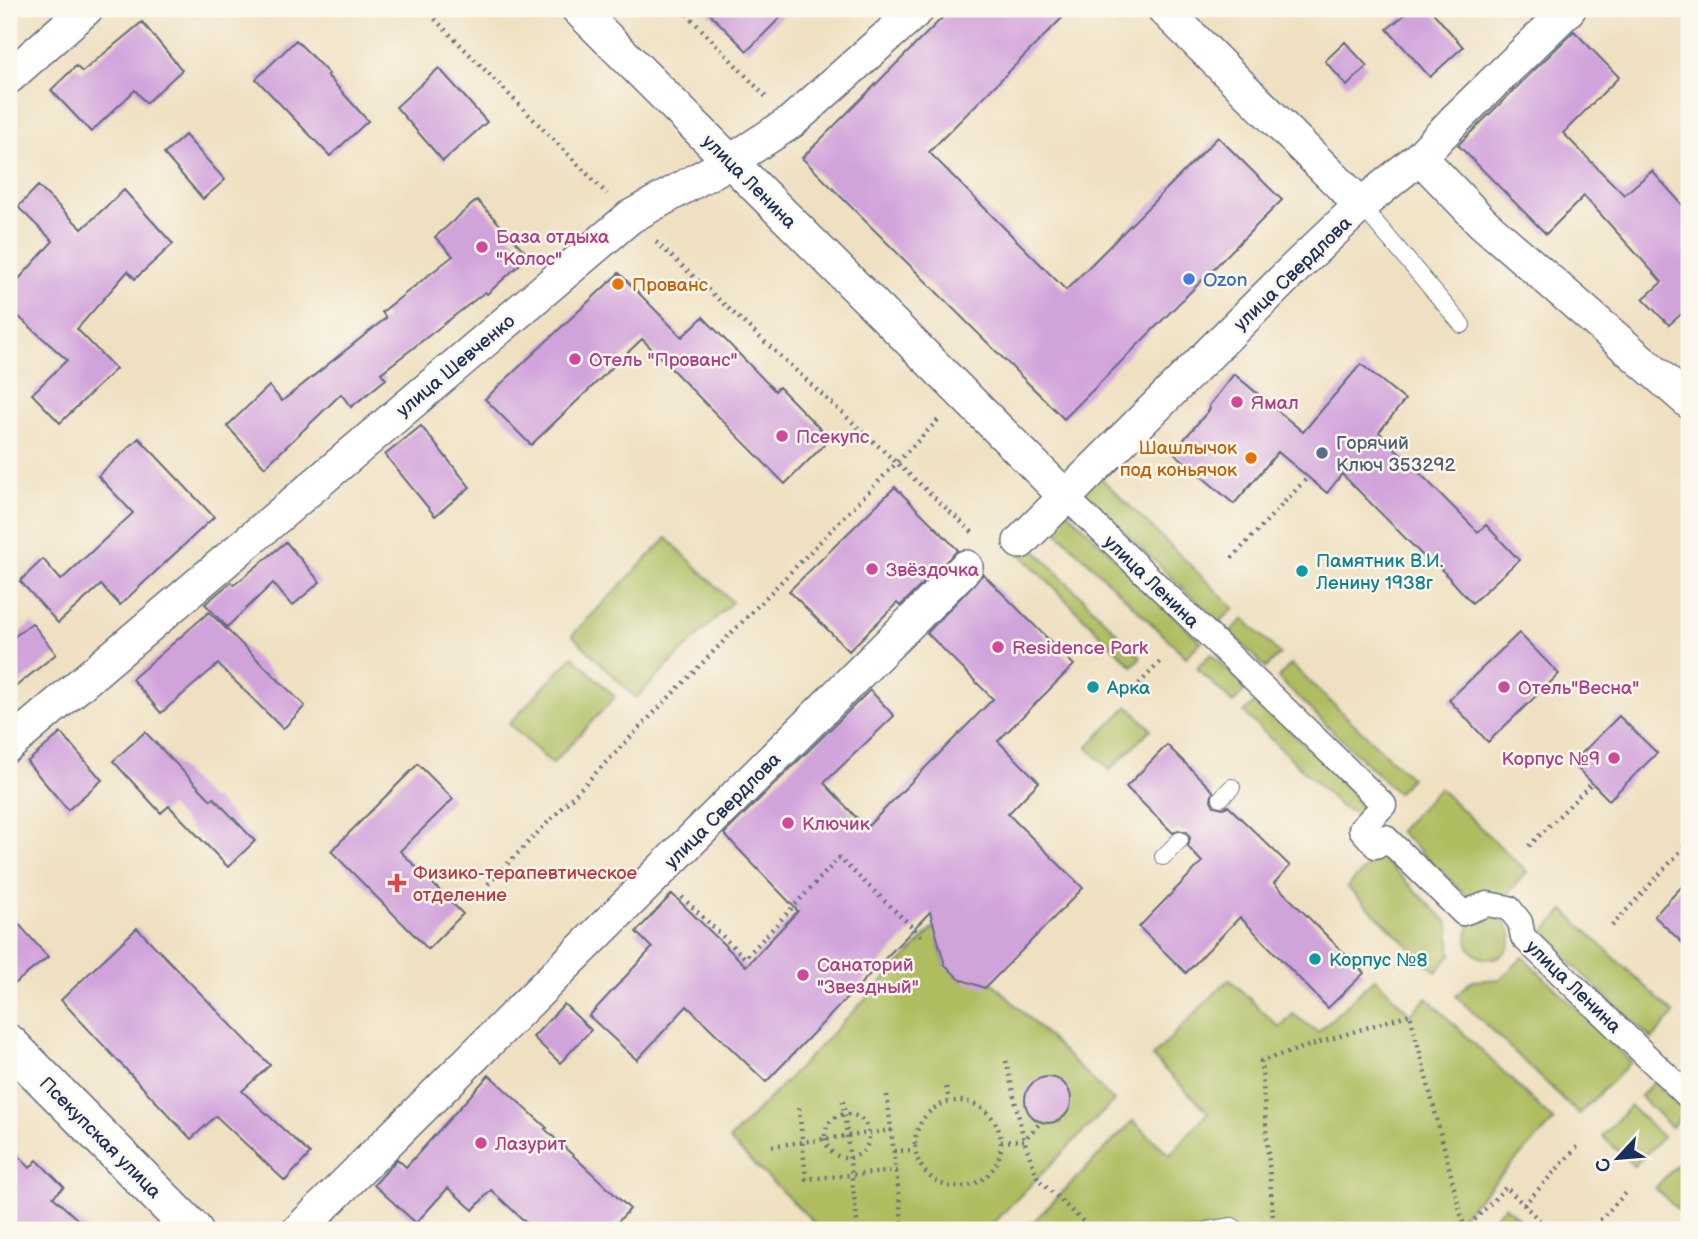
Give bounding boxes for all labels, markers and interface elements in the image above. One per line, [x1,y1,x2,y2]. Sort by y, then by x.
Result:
street label: улица Ленина [697,130,801,234]
street label: улица Свердлова [1229,212,1357,336]
place label: База отдыха "Колос" [496,226,609,271]
marker: База отдыха "Колос" [474,239,490,255]
place label: Ozon [1203,269,1248,292]
marker: Ozon [1181,271,1197,287]
place label: Прованс [632,274,709,297]
marker: Прованс [610,276,626,292]
street label: улица Шевченко [392,310,520,422]
place label: Отель "Прованс" [589,349,738,372]
marker: Отель "Прованс" [567,351,583,367]
place label: Ямал [1251,392,1299,415]
marker: Ямал [1229,394,1245,410]
place label: Псекупс [796,426,870,449]
marker: Псекупс [774,428,790,444]
place label: Горячий Ключ 353292 [1336,432,1457,477]
place label: Шашлычок под коньячок [1120,437,1237,482]
marker: Горячий Ключ 353292 [1314,445,1330,461]
marker: Шашлычок под коньячок [1243,450,1259,466]
street label: улица Ленина [1098,531,1203,633]
place label: Памятник В.И. Ленину 1938г [1315,550,1444,595]
place label: Звёздочка [886,559,979,582]
marker: Звёздочка [864,561,880,577]
marker: Памятник В.И. Ленину 1938г [1294,563,1310,579]
place label: Residence Park [1012,637,1149,660]
marker: Residence Park [990,639,1006,655]
place label: Арка [1106,677,1150,700]
place label: Отель"Весна" [1518,677,1639,700]
marker: Арка [1085,679,1101,695]
marker: Отель"Весна" [1496,679,1512,695]
street label: улица Свердлова [660,748,786,874]
place label: Корпус №9 [1502,748,1600,771]
marker: Корпус №9 [1606,750,1622,766]
place label: Ключик [802,813,870,836]
marker: Ключик [780,815,796,831]
place label: Физико-терапевтическое отделение [413,862,637,907]
marker: Физико-терапевтическое отделение [387,873,407,893]
street label: улица Ленина [1520,936,1625,1038]
place label: Корпус №8 [1329,949,1428,972]
marker: Корпус №8 [1307,951,1323,967]
place label: Санаторий "Звездный" [817,954,919,999]
marker: Санаторий "Звездный" [795,967,811,983]
street label: Псекупская улица [34,1072,166,1204]
north arrow [1582,1124,1652,1194]
place label: Лазурит [494,1133,567,1156]
marker: Лазурит [473,1135,489,1151]
text: С [1591,1154,1617,1176]

